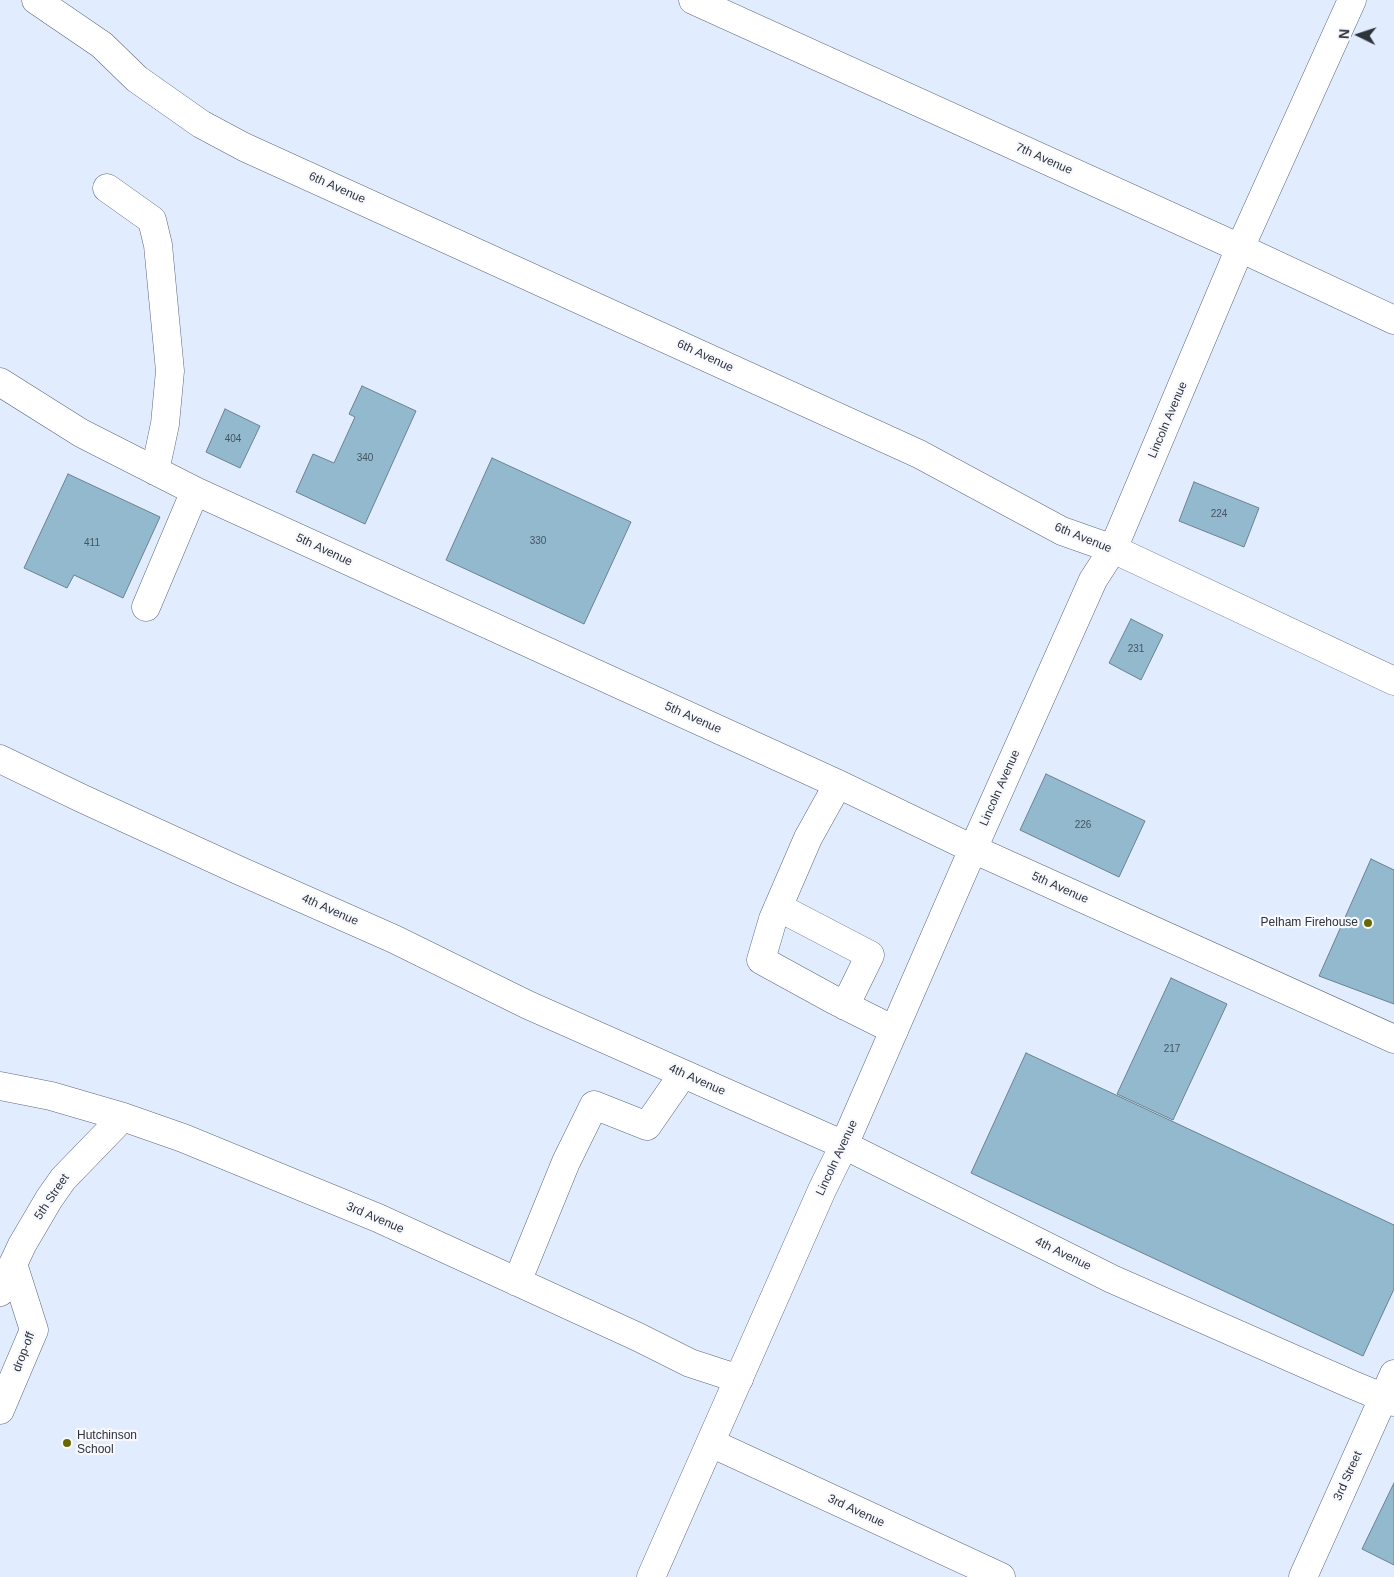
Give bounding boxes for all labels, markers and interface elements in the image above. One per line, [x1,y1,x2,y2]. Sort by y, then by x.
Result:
north arrow [1334,10,1384,60]
text: N [1336,28,1352,40]
street label: 7th Avenue [1013,140,1075,178]
street label: 6th Avenue [306,169,368,207]
street label: 6th Avenue [675,337,735,375]
street label: Lincoln Avenue [1145,380,1191,460]
house number: 404 [225,433,241,445]
house number: 340 [357,452,373,464]
house number: 224 [1211,508,1227,520]
street label: 6th Avenue [1052,520,1114,556]
street label: 5th Avenue [294,531,354,569]
house number: 330 [530,535,546,547]
house number: 411 [84,537,100,549]
house number: 231 [1128,643,1144,655]
street label: 5th Avenue [662,699,724,737]
street label: Lincoln Avenue [977,748,1023,828]
house number: 226 [1075,819,1091,831]
street label: 5th Avenue [1029,869,1091,907]
street label: 4th Avenue [299,891,361,929]
place label: Pelham Firehouse [1261,916,1358,930]
marker: Pelham Firehouse [1362,917,1374,929]
house number: 217 [1164,1043,1180,1055]
street label: 4th Avenue [666,1061,728,1099]
street label: Lincoln Avenue [813,1118,861,1198]
street label: 5th Street [31,1171,73,1223]
street label: 3rd Avenue [344,1199,406,1237]
street label: 4th Avenue [1033,1234,1093,1274]
street label: drop-off [10,1330,38,1374]
place label: Hutchinson School [77,1429,137,1457]
marker: Hutchinson School [61,1437,73,1449]
street label: 3rd Street [1331,1449,1365,1503]
street label: 3rd Avenue [825,1492,887,1530]

